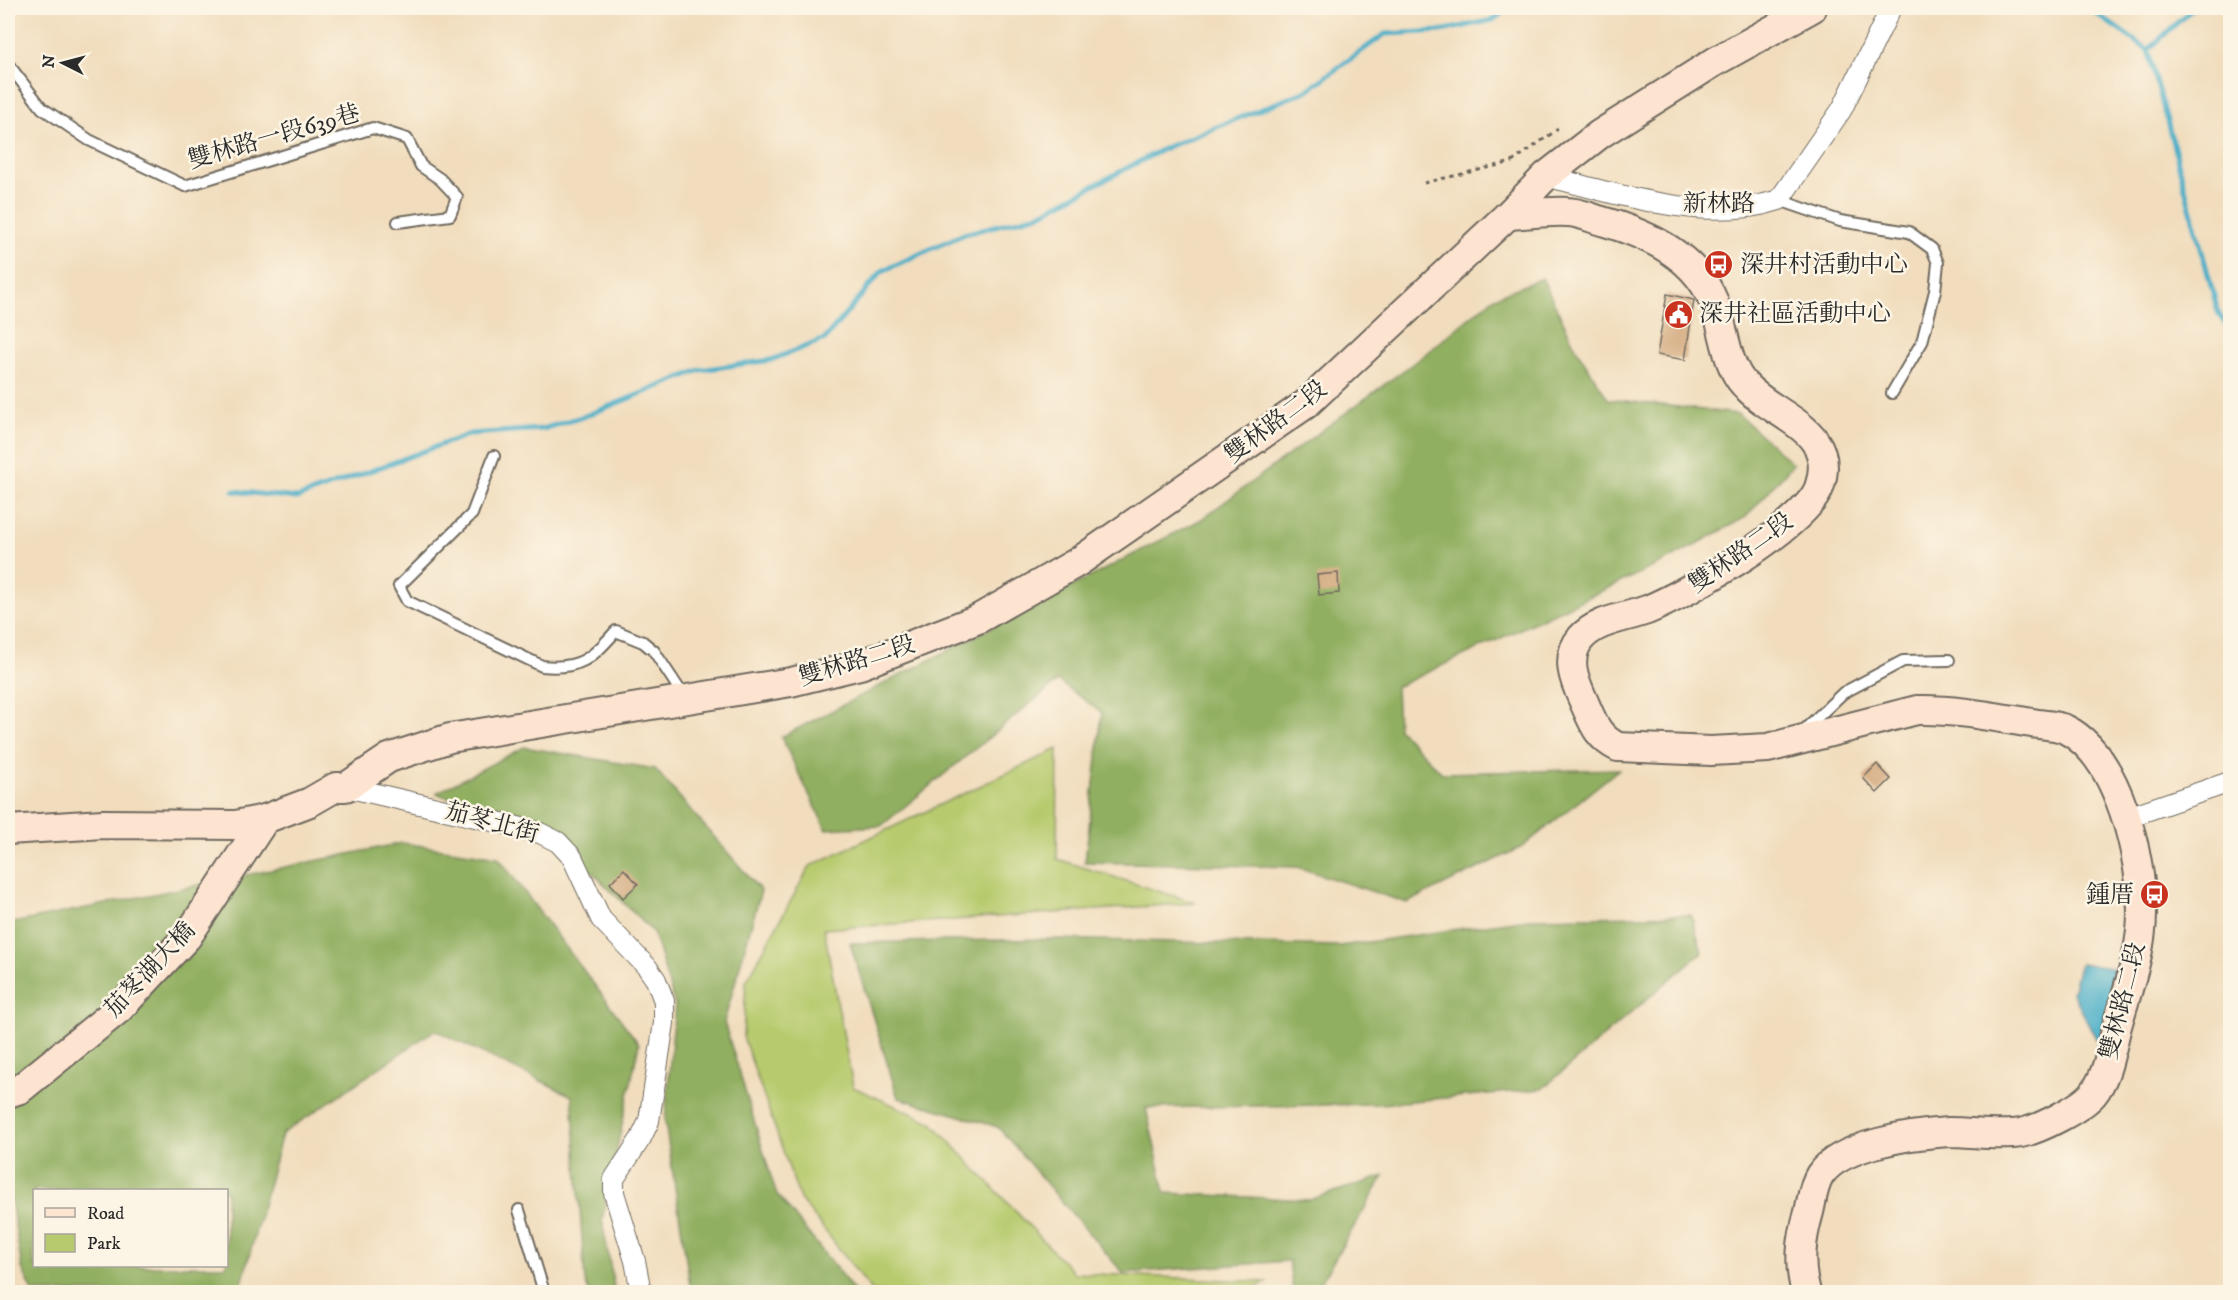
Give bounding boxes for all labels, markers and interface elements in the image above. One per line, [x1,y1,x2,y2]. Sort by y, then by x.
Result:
north arrow [33,33,93,93]
text: N [38,54,60,69]
street label: 雙林路一段639巷 [185,98,363,176]
street label: 新林路 [1683,189,1755,219]
bus stop icon: 深井村活動中心 [1703,249,1735,281]
place label: 深井村活動中心 [1740,250,1908,280]
public building icon: 深井社區活動中心 [1662,298,1694,330]
place label: 深井社區活動中心 [1699,299,1891,329]
street label: 雙林路二段 [1219,374,1333,470]
street label: 雙林路二段 [1683,506,1799,600]
street label: 雙林路二段 [795,629,919,693]
street label: 茄苳北街 [442,796,542,850]
bus stop icon: 鍾厝 [2139,879,2171,911]
place label: 鍾厝 [2086,880,2134,910]
street label: 茄苳湖大橋 [98,916,202,1024]
street label: 雙林路二段 [2094,939,2152,1063]
legend [33,1189,228,1267]
text: Road [87,1203,124,1225]
text: Park [87,1233,121,1255]

